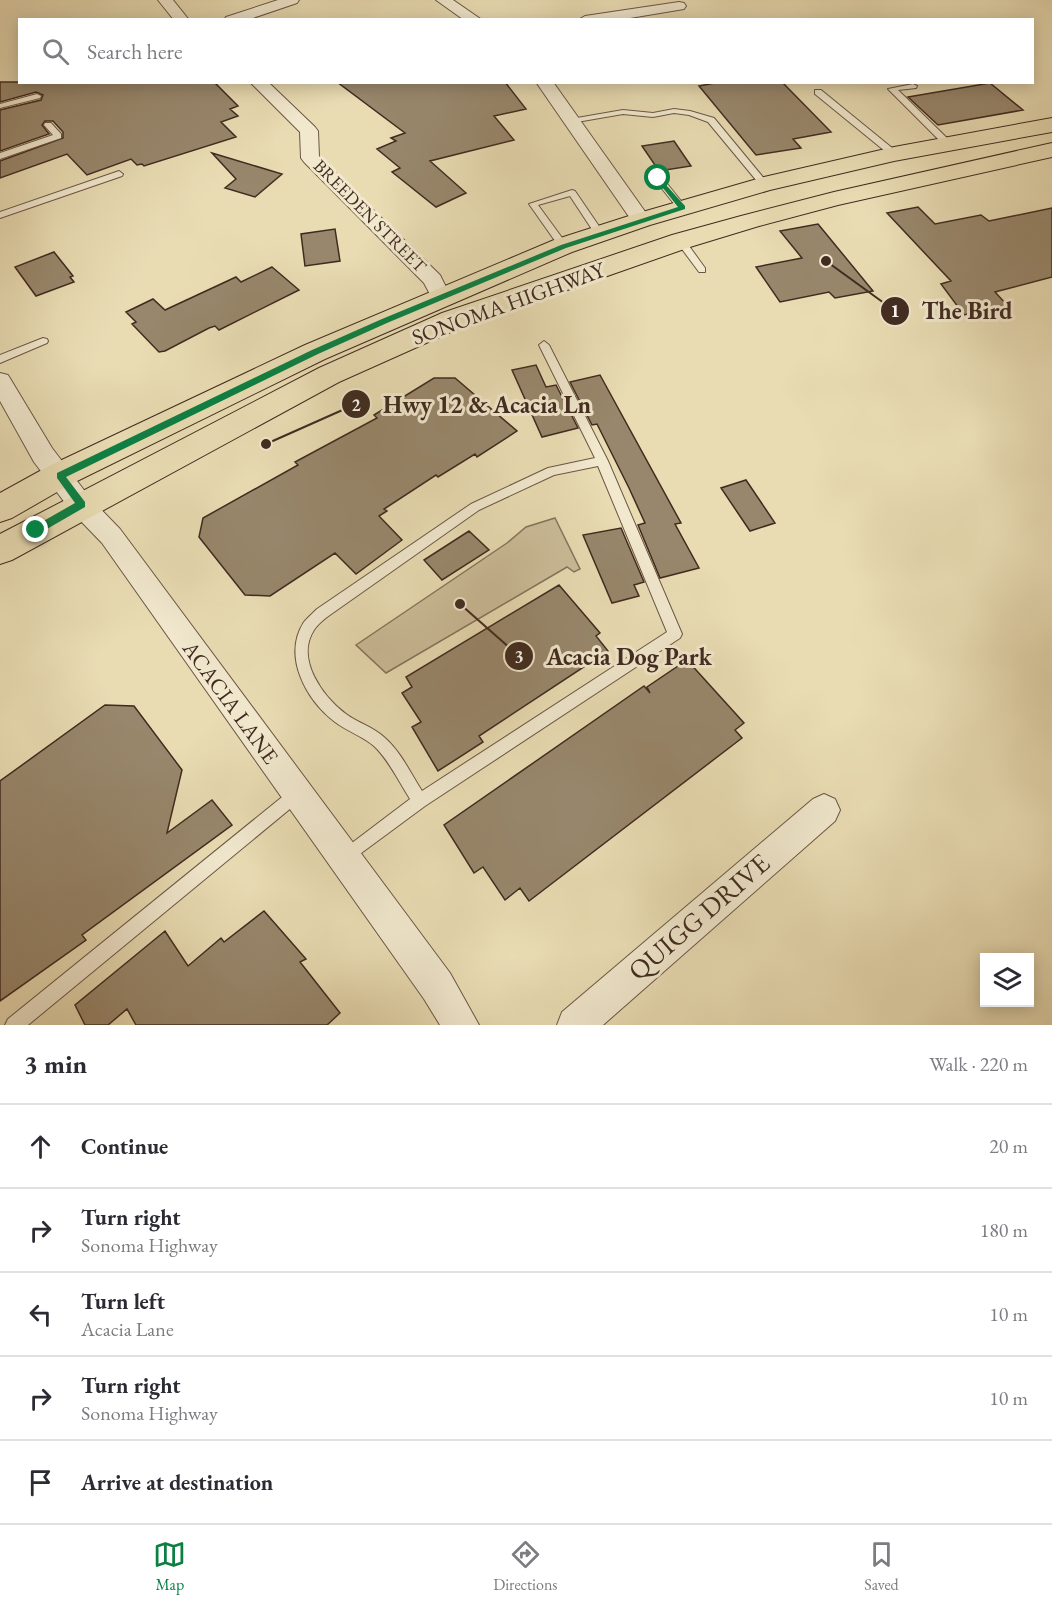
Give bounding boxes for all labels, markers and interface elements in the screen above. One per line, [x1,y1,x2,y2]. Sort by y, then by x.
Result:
search box [18,18,1034,84]
icon: search [39,35,72,68]
text: Search here [87,37,182,66]
street label: BREEDEN STREET [309,154,433,278]
route start [644,164,670,190]
street label: SONOMA HIGHWAY [408,255,610,352]
callout: The Bird [880,290,1024,332]
text: The Bird [922,295,1013,326]
text: 1 [890,299,900,322]
callout: Hwy 12 & Acacia Ln [341,383,604,425]
text: Hwy 12 & Acacia Ln [383,389,591,421]
text: 2 [351,393,361,416]
route end [22,516,48,542]
street label: ACACIA LANE [176,634,285,770]
callout: Acacia Dog Park [504,635,724,677]
text: Acacia Dog Park [545,641,713,673]
text: 3 [514,645,524,668]
street label: QUIGG DRIVE [621,845,777,988]
map controls [980,953,1034,1007]
button: layers [980,953,1034,1007]
text: 3 min [24,1047,87,1081]
text: Walk · 220 m [929,1051,1028,1077]
icon: ahead [24,1130,57,1163]
text: Continue [81,1132,168,1161]
text: 20 m [989,1133,1028,1159]
text: Turn right [81,1203,180,1232]
icon: right [24,1214,57,1247]
text: 180 m [980,1217,1028,1243]
text: Sonoma Highway [81,1232,218,1258]
text: Turn left [81,1287,165,1316]
icon: left [24,1298,57,1331]
text: 10 m [989,1301,1028,1327]
text: Acacia Lane [81,1316,174,1342]
text: Turn right [81,1371,180,1400]
icon: right [24,1382,57,1415]
text: 10 m [989,1385,1028,1411]
text: Sonoma Highway [81,1400,218,1426]
icon: arrive [24,1466,57,1499]
text: Arrive at destination [81,1468,273,1497]
tab: Map [153,1538,186,1595]
tab: Directions [493,1538,558,1595]
tab: Saved [864,1538,899,1595]

